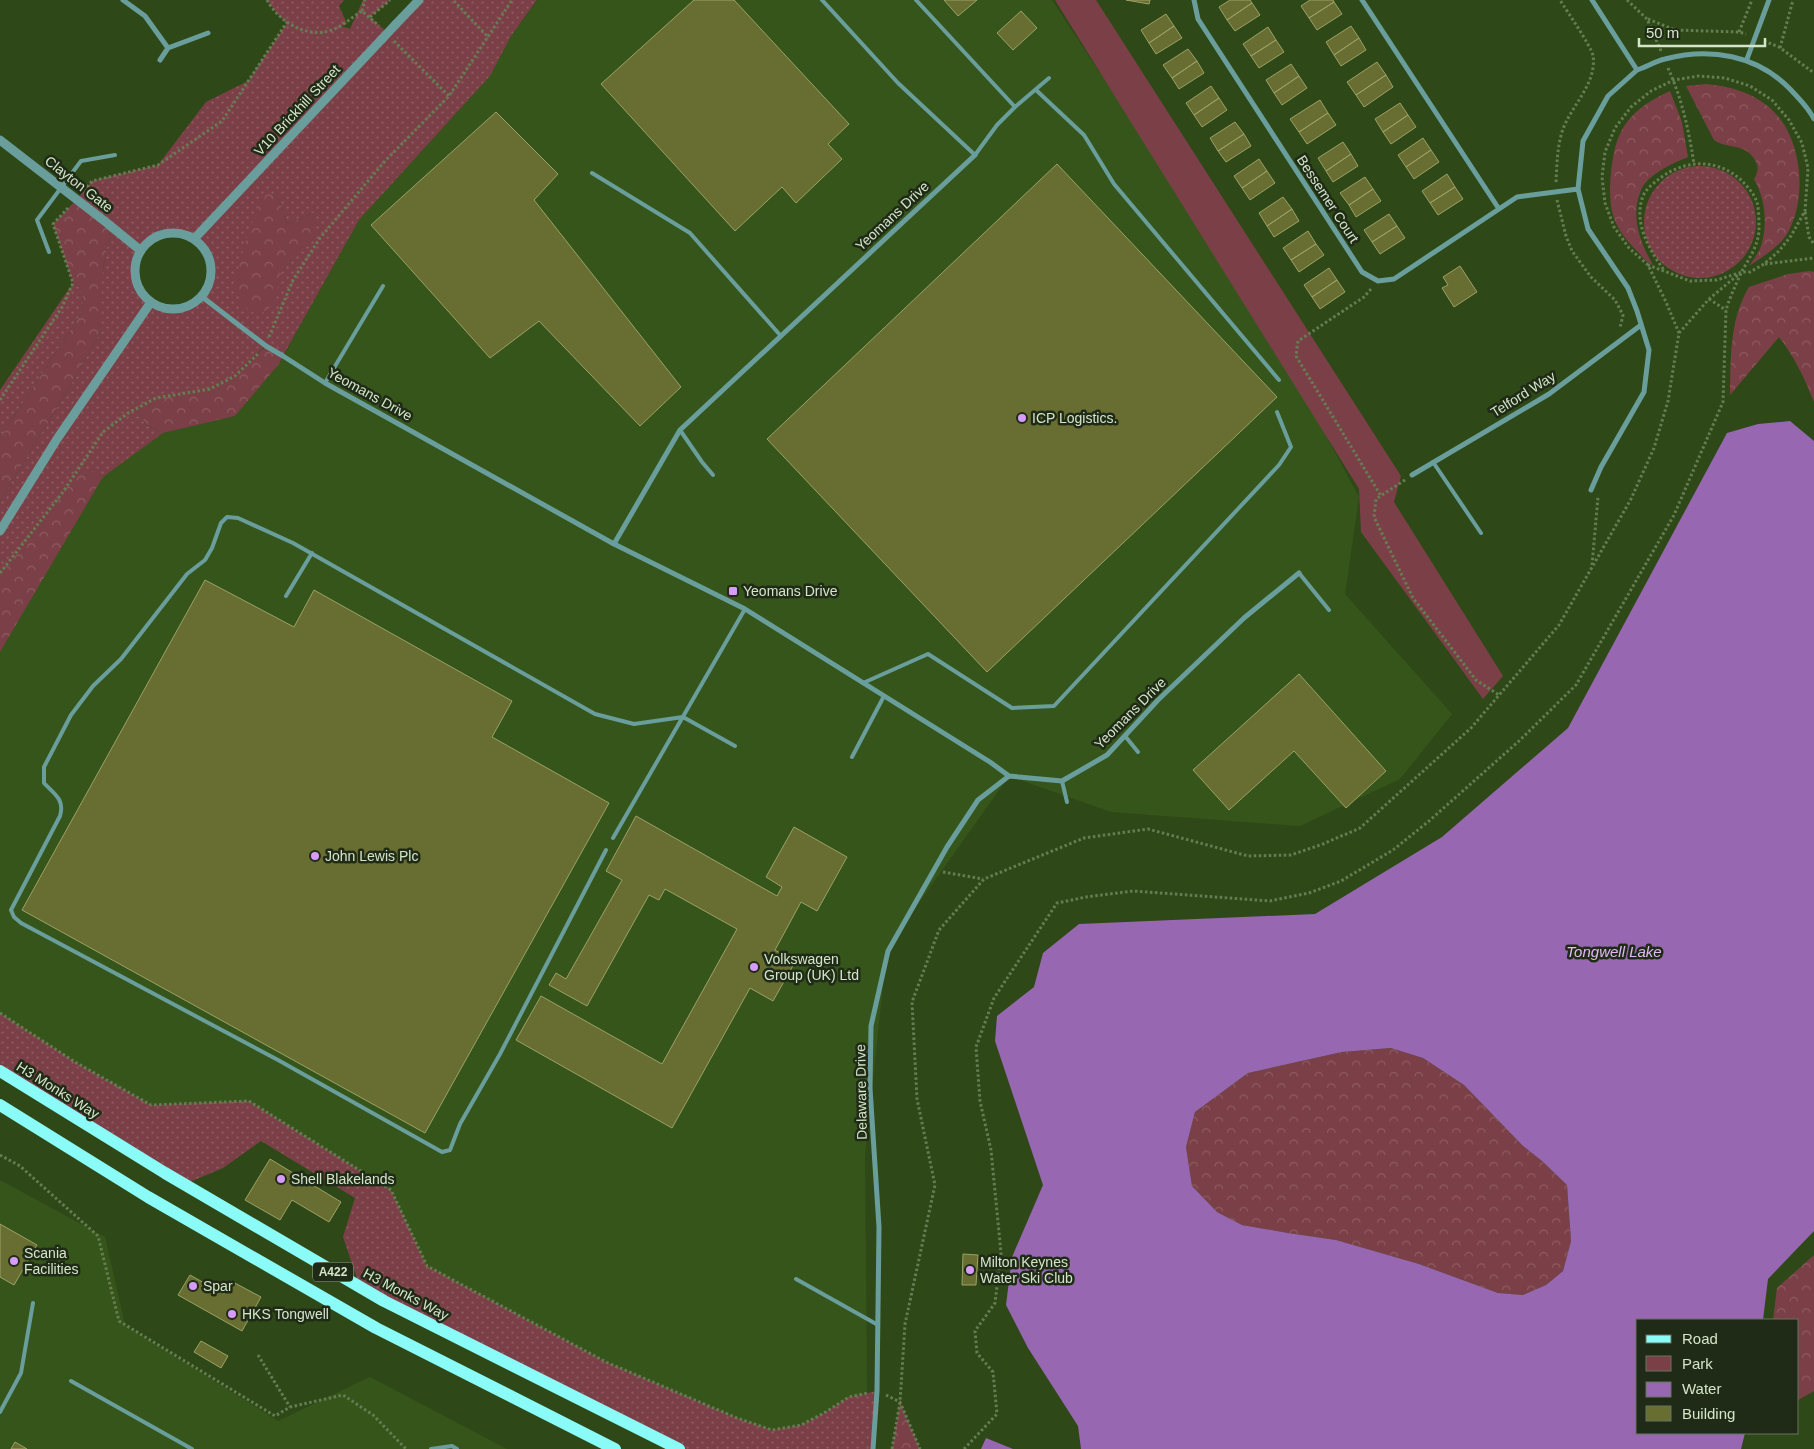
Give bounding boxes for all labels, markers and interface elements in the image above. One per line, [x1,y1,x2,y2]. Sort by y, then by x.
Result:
scale bar [1639,15,1765,47]
text: 50 m [1646,24,1679,41]
street label: V10 Brickhill Street [251,61,343,159]
street label: Bessemer Court [1294,152,1362,246]
street label: Clayton Gate [42,153,116,216]
street label: Yeomans Drive [852,178,932,254]
street label: Yeomans Drive [325,364,415,424]
street label: Telford Way [1488,368,1558,420]
place label: ICP Logistics. [1032,410,1117,426]
marker: ICP Logistics. [1016,412,1028,424]
place label: Yeomans Drive [743,583,838,599]
marker: Yeomans Drive [727,585,739,597]
street label: Yeomans Drive [1091,674,1169,752]
place label: John Lewis Plc [325,848,418,864]
marker: John Lewis Plc [309,850,321,862]
water label: Tongwell Lake [1566,943,1662,960]
place label: Volkswagen Group (UK) Ltd [764,951,859,983]
marker: Volkswagen Group (UK) Ltd [748,961,760,973]
street label: Delaware Drive [852,1044,870,1140]
street label: H3 Monks Way [14,1058,102,1122]
place label: Shell Blakelands [291,1171,395,1187]
marker: Shell Blakelands [275,1173,287,1185]
place label: Scania Facilities [24,1245,78,1277]
place label: Milton Keynes Water Ski Club [980,1254,1073,1286]
marker: Scania Facilities [8,1255,20,1267]
road number: A422 [313,1262,353,1282]
marker: Milton Keynes Water Ski Club [964,1264,976,1276]
street label: H3 Monks Way [361,1265,451,1323]
place label: Spar [203,1278,233,1294]
marker: Spar [187,1280,199,1292]
place label: HKS Tongwell [242,1306,329,1322]
marker: HKS Tongwell [226,1308,238,1320]
legend [1636,1319,1799,1434]
text: Road [1682,1330,1718,1347]
text: Park [1682,1355,1713,1372]
text: Water [1682,1380,1721,1397]
text: Building [1682,1405,1735,1422]

